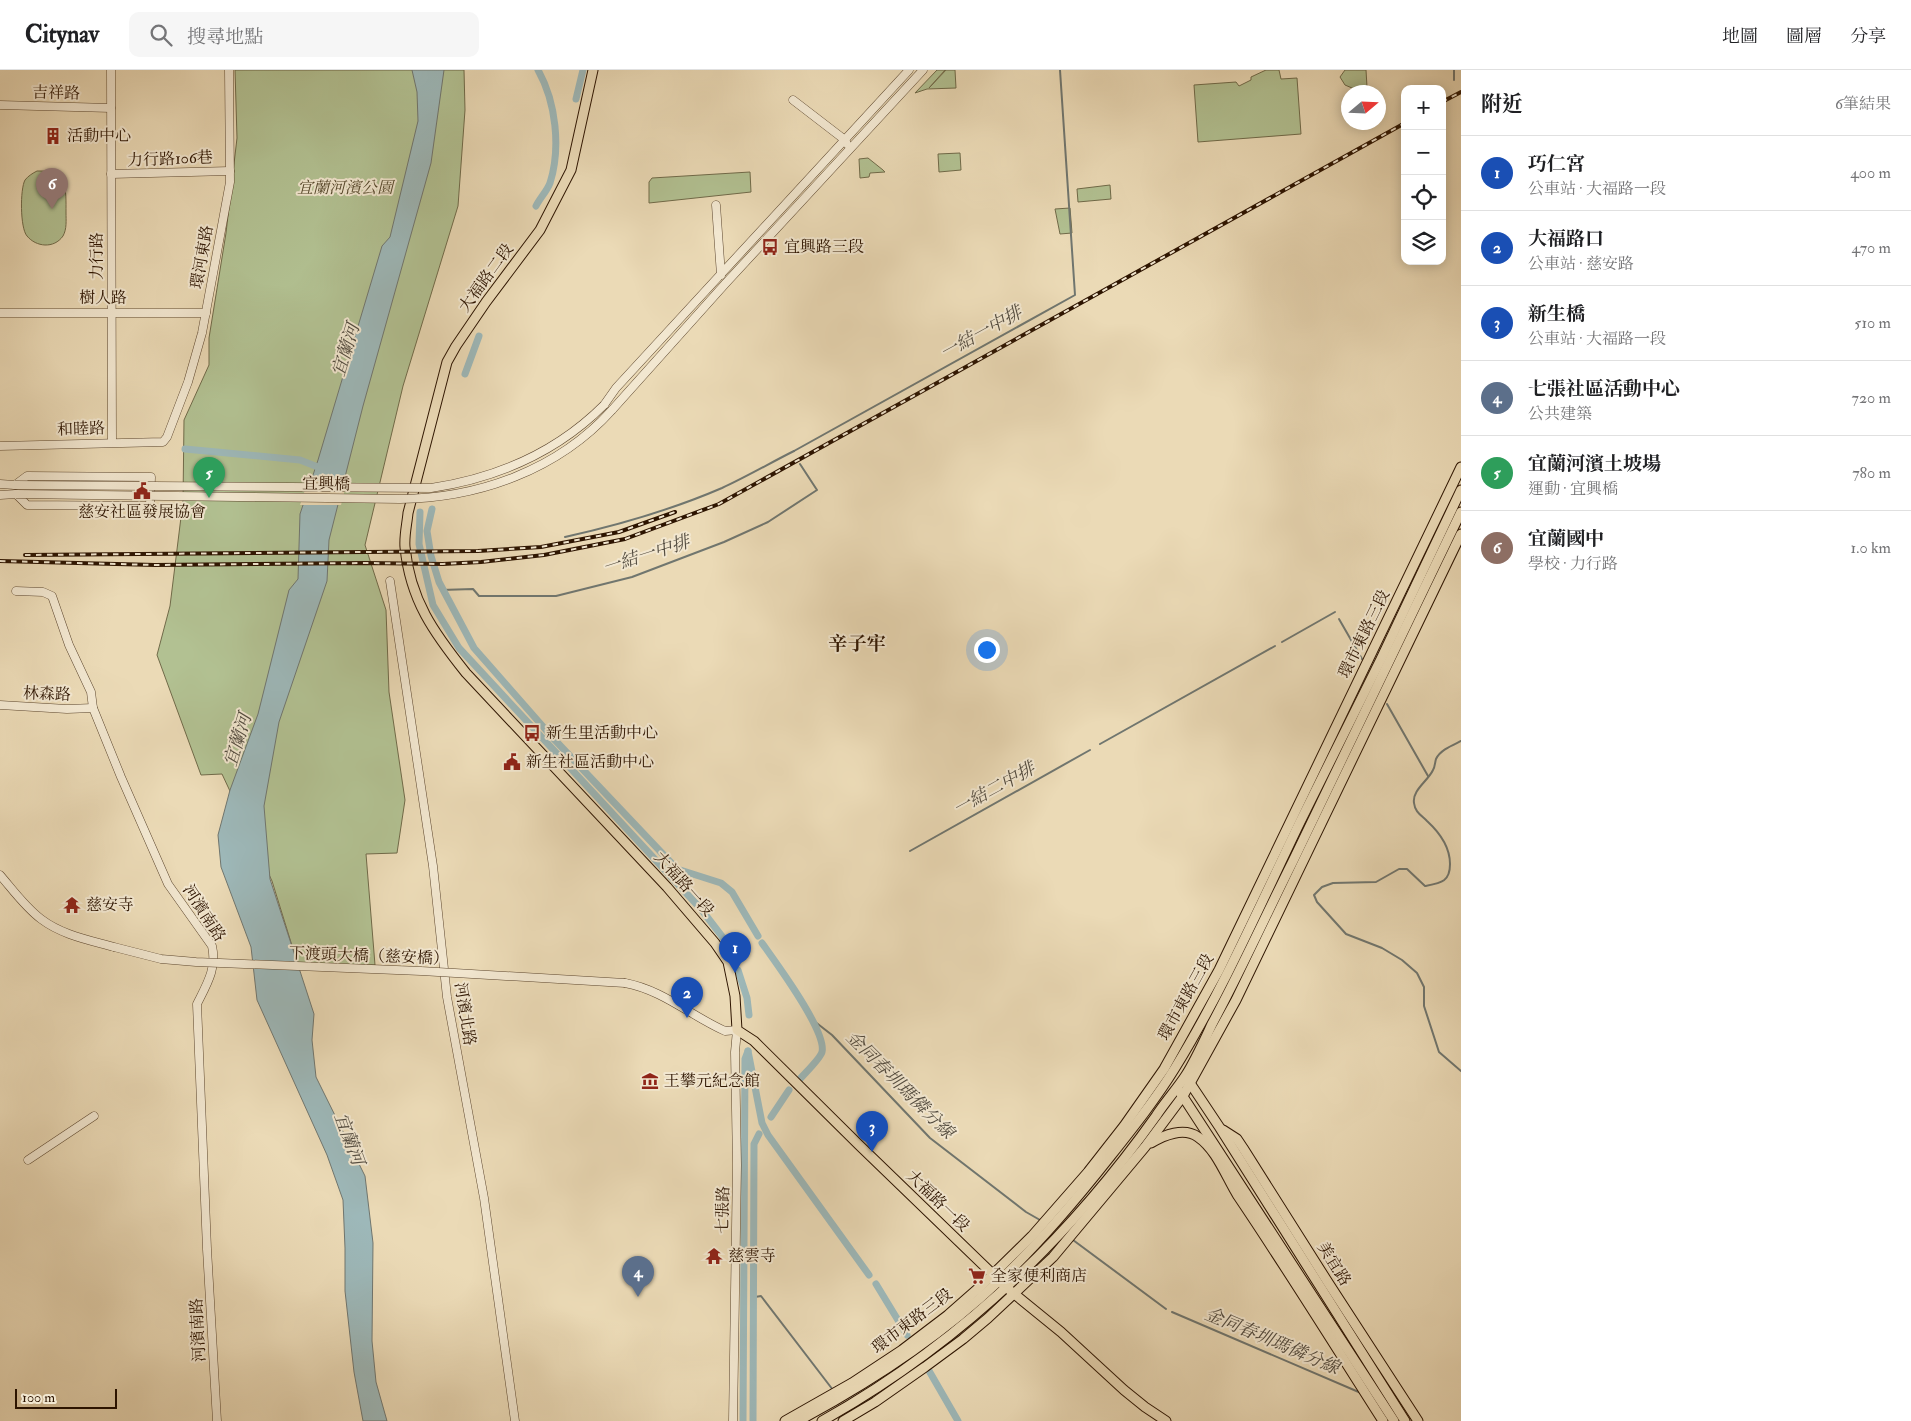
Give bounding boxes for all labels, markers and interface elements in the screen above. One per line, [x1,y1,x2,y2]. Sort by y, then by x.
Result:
search box [129,12,479,57]
text: Citynav [25,19,99,50]
icon: search [147,21,175,49]
text: 搜尋地點 [187,25,263,49]
text: 地圖 [1722,25,1758,48]
text: 圖層 [1786,25,1822,48]
text: 分享 [1850,25,1886,48]
street label: 吉祥路 [32,83,80,103]
north arrow [1341,85,1386,130]
map controls [1401,85,1446,265]
button: + [1401,85,1446,130]
text: 附近 [1481,91,1523,118]
text: 6筆結果 [1835,94,1891,114]
building icon: 活動中心 [43,126,63,146]
place label: 活動中心 [67,126,131,146]
button: − [1401,130,1446,175]
street label: 力行路106巷 [127,148,213,170]
text: 巧仁宮 [1528,152,1585,176]
text: 1 [1494,163,1500,183]
text: 400 m [1850,163,1891,183]
pin: 6 [36,168,68,209]
button: locate [1401,175,1446,220]
park label: 宜蘭河濱公園 [297,178,396,198]
text: 公車站 · 大福路一段 [1528,179,1666,199]
button: layers [1401,220,1446,265]
street label: 環河東路 [187,224,217,290]
text: 大福路口 [1528,227,1604,251]
street label: 力行路 [87,232,107,280]
bus stop icon: 宜興路三段 [760,237,780,257]
place label: 宜興路三段 [784,237,864,257]
text: 2 [1493,238,1501,258]
text: 470 m [1851,238,1891,258]
street label: 大福路二段 [454,240,518,316]
text: 公車站 · 慈安路 [1528,254,1634,274]
street label: 樹人路 [79,288,127,308]
water label: 一結一中排 [936,300,1029,365]
text: 新生橋 [1528,302,1585,326]
text: 3 [1494,313,1500,333]
text: 510 m [1854,313,1891,333]
water label: 宜蘭河 [327,318,366,379]
text: 公車站 · 大福路一段 [1528,329,1666,349]
text: 七張社區活動中心 [1528,377,1680,401]
text: 4 [1493,388,1501,408]
text: 720 m [1852,388,1891,408]
text: 公共建築 [1528,404,1592,424]
street label: 和睦路 [57,418,105,440]
text: 宜蘭河濱土坡場 [1528,452,1661,476]
pin: 5 [193,457,225,498]
text: 5 [1493,463,1501,483]
text: 780 m [1852,463,1891,483]
street label: 宜興橋 [302,474,350,494]
text: 運動 · 宜興橋 [1528,479,1618,499]
public building icon: 慈安社區發展協會 [132,481,152,501]
place label: 慈安社區發展協會 [78,502,206,522]
text: 宜蘭國中 [1528,527,1604,551]
water label: 一結一中排 [600,529,695,580]
text: 6 [1493,538,1501,558]
text: 1.0 km [1851,538,1891,558]
text: 學校 · 力行路 [1528,554,1618,574]
street label: 環市東路三段 [1334,586,1394,682]
district label: 辛子牢 [828,632,886,656]
your location [974,637,1000,663]
street label: 林森路 [23,683,71,705]
water label: 宜蘭河 [219,708,258,769]
bus stop icon: 新生里活動中心 [522,723,542,743]
place label: 新生里活動中心 [546,723,658,743]
public building icon: 新生社區活動中心 [502,752,522,772]
place label: 新生社區活動中心 [526,752,654,772]
water label: 一結二中排 [949,756,1042,821]
street label: 大福路一段 [650,848,718,920]
street label: 河濱南路 [178,881,230,945]
temple icon: 慈安寺 [62,895,82,915]
place label: 慈安寺 [86,895,134,915]
pin: 1 [719,932,751,973]
street label: 下渡頭大橋（慈安橋） [289,943,449,969]
street label: 環市東路三段 [1154,950,1218,1044]
pin: 2 [671,977,703,1018]
street label: 河濱北路 [450,981,480,1047]
water label: 金同春圳瑪僯分線 [841,1026,960,1145]
museum icon: 王攀元紀念館 [640,1071,660,1091]
place label: 王攀元紀念館 [664,1071,760,1091]
water label: 宜蘭河 [329,1110,370,1171]
pin: 3 [856,1111,888,1152]
street label: 大福路一段 [902,1166,974,1236]
street label: 七張路 [713,1186,733,1234]
street label: 美宜路 [1313,1238,1355,1290]
temple icon: 慈雲寺 [704,1246,724,1266]
place label: 慈雲寺 [728,1246,776,1266]
pin: 4 [622,1256,654,1297]
supermarket icon: 全家便利商店 [967,1266,987,1286]
place label: 全家便利商店 [991,1266,1087,1286]
street label: 環市東路三段 [868,1284,956,1358]
street label: 河濱南路 [186,1298,210,1362]
water label: 金同春圳瑪僯分線 [1201,1302,1345,1380]
scale bar [15,1386,118,1409]
text: 100 m [22,1389,55,1406]

